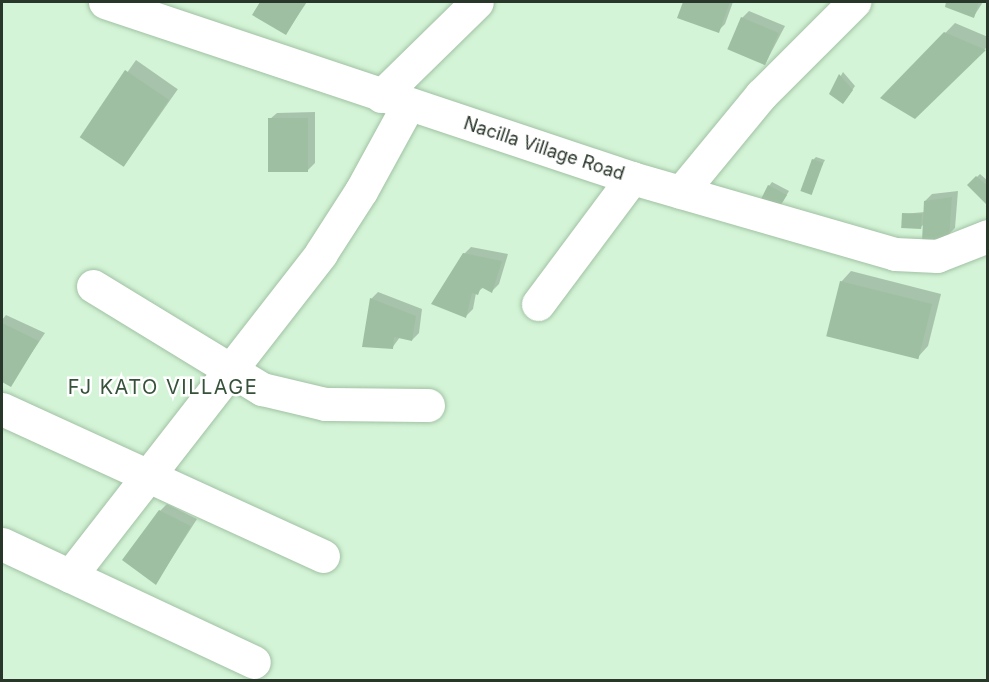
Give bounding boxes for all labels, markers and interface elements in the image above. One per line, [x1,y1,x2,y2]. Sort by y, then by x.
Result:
street label: Nacilla Village Road [461,113,627,185]
district label: FJ KATO VILLAGE [68,375,258,399]

